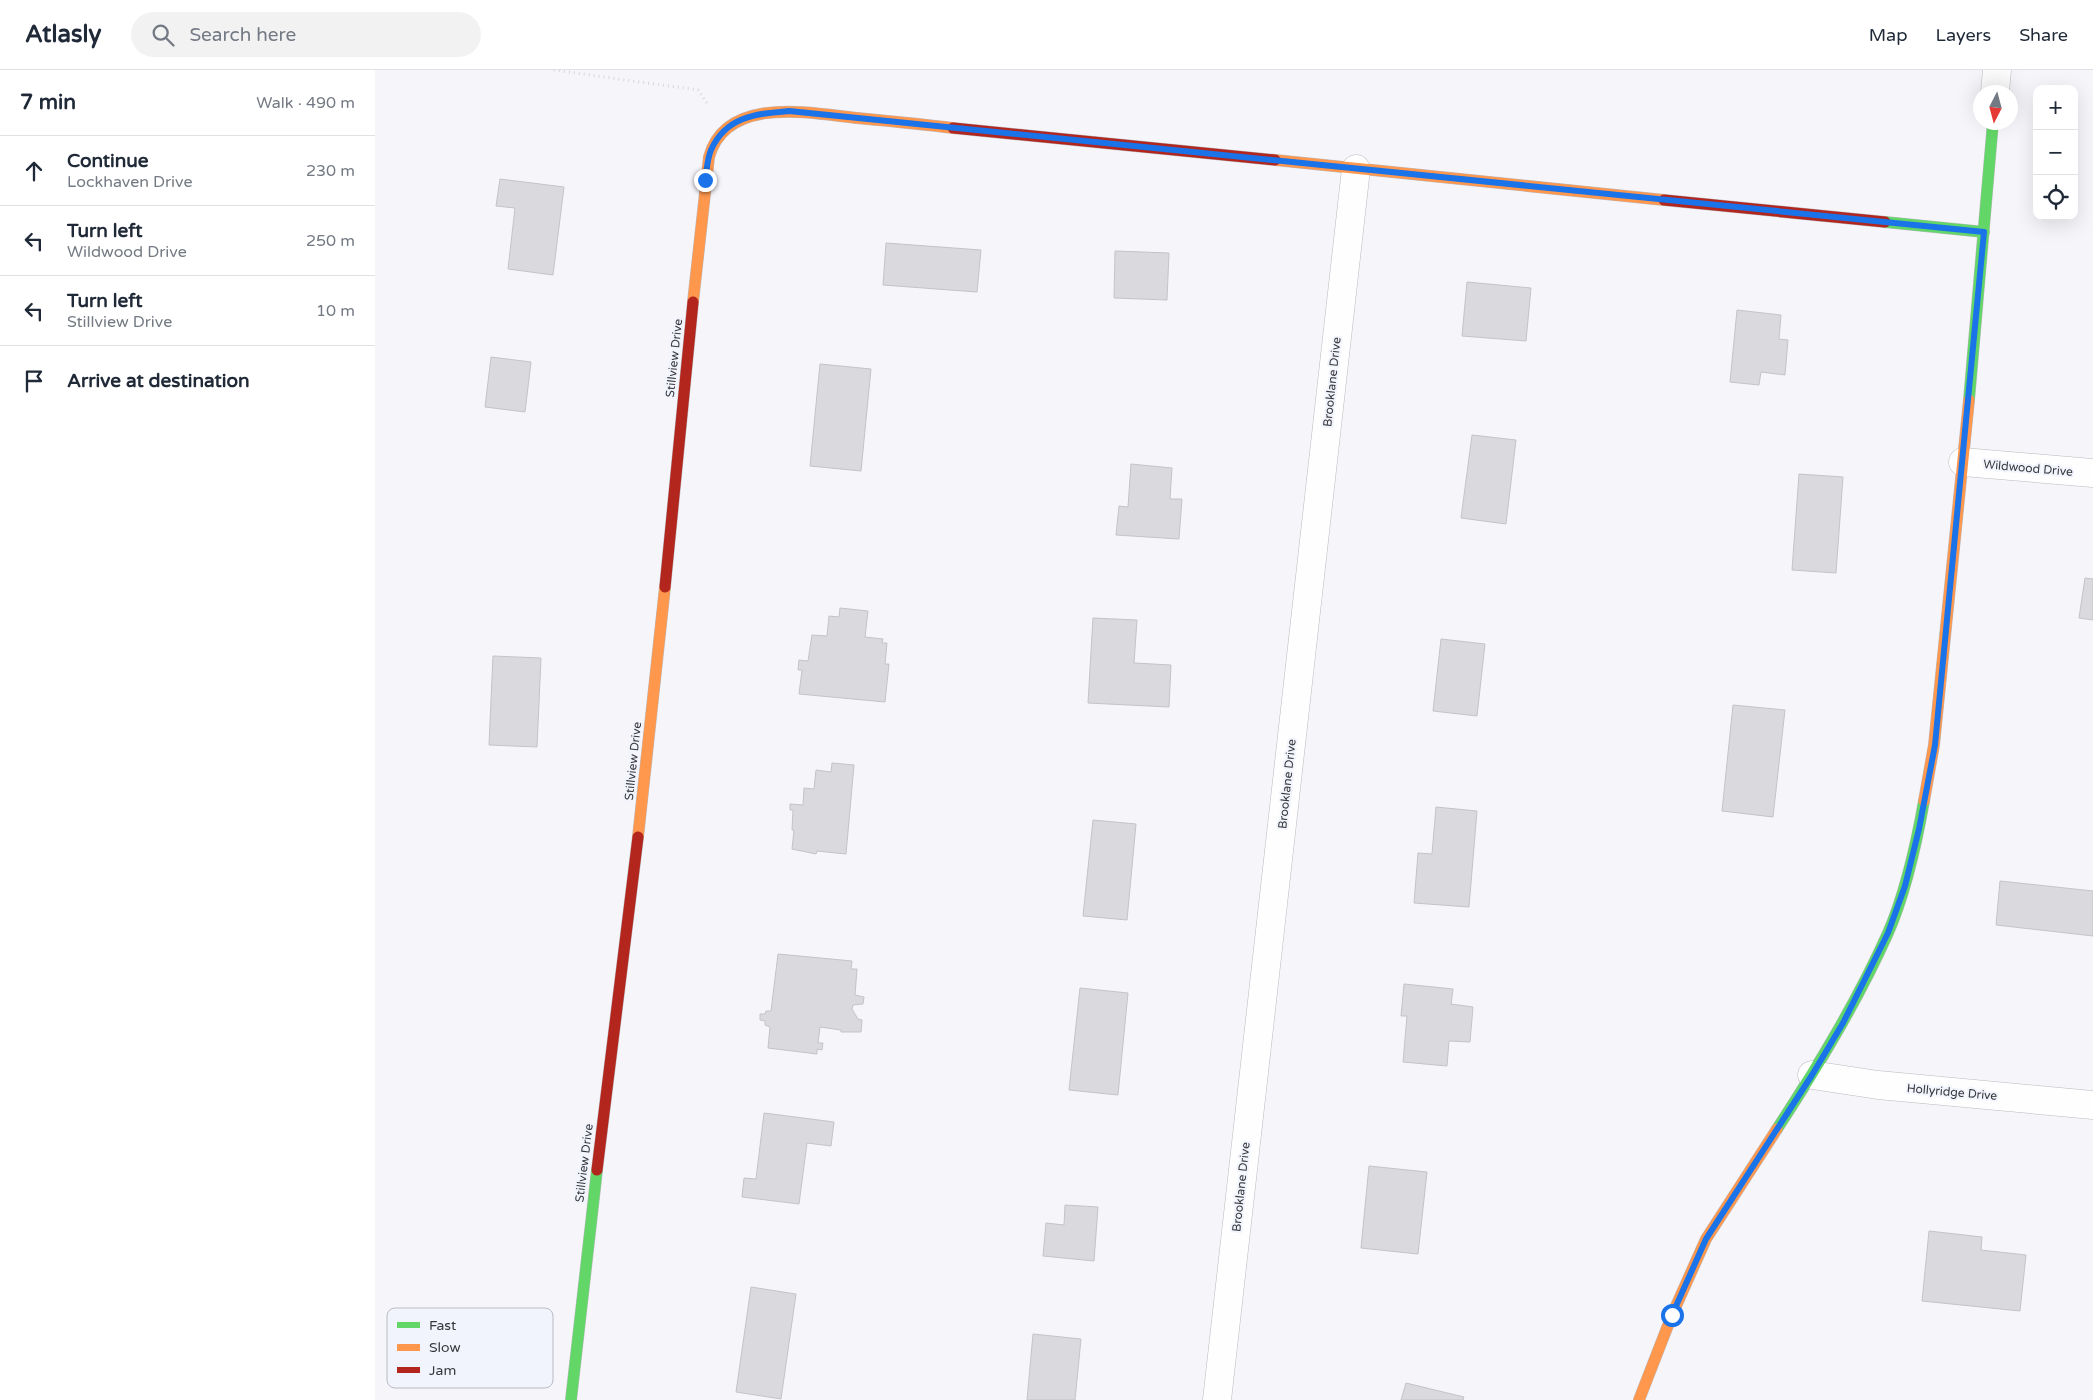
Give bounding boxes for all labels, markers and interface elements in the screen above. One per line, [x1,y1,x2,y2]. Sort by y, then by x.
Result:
search box [131,12,481,57]
text: Atlasly [25,20,101,49]
icon: search [149,21,177,49]
text: Search here [189,24,296,46]
text: Map [1869,24,1908,46]
text: Layers [1936,24,1991,46]
text: Share [2019,24,2068,46]
north arrow [1973,85,2018,130]
map controls [2033,85,2078,220]
button: + [2033,85,2078,130]
text: 7 min [20,90,76,115]
text: Walk · 490 m [256,93,355,113]
button: − [2033,130,2078,175]
text: Continue [67,150,149,172]
icon: ahead [20,157,48,185]
text: 230 m [306,161,355,181]
route end [694,169,717,192]
text: Lockhaven Drive [67,172,193,192]
button: locate [2033,175,2078,220]
text: Turn left [67,220,143,242]
icon: left [20,227,48,255]
text: 250 m [306,231,355,251]
text: Wildwood Drive [67,242,187,262]
text: Turn left [67,290,143,312]
icon: left [20,297,48,325]
text: 10 m [316,301,355,321]
text: Stillview Drive [67,312,172,332]
street label: Stillview Drive [663,318,685,398]
street label: Brooklane Drive [1320,336,1344,428]
icon: arrive [20,367,48,395]
text: Arrive at destination [67,370,250,392]
street label: Wildwood Drive [1983,457,2074,479]
street label: Stillview Drive [622,721,644,801]
street label: Brooklane Drive [1275,738,1299,830]
street label: Hollyridge Drive [1906,1081,1998,1103]
street label: Stillview Drive [572,1123,596,1203]
street label: Brooklane Drive [1229,1141,1253,1233]
route start [1661,1304,1684,1327]
legend [387,1308,553,1388]
text: Fast [429,1317,457,1334]
text: Slow [429,1339,461,1356]
text: Jam [429,1362,456,1379]

